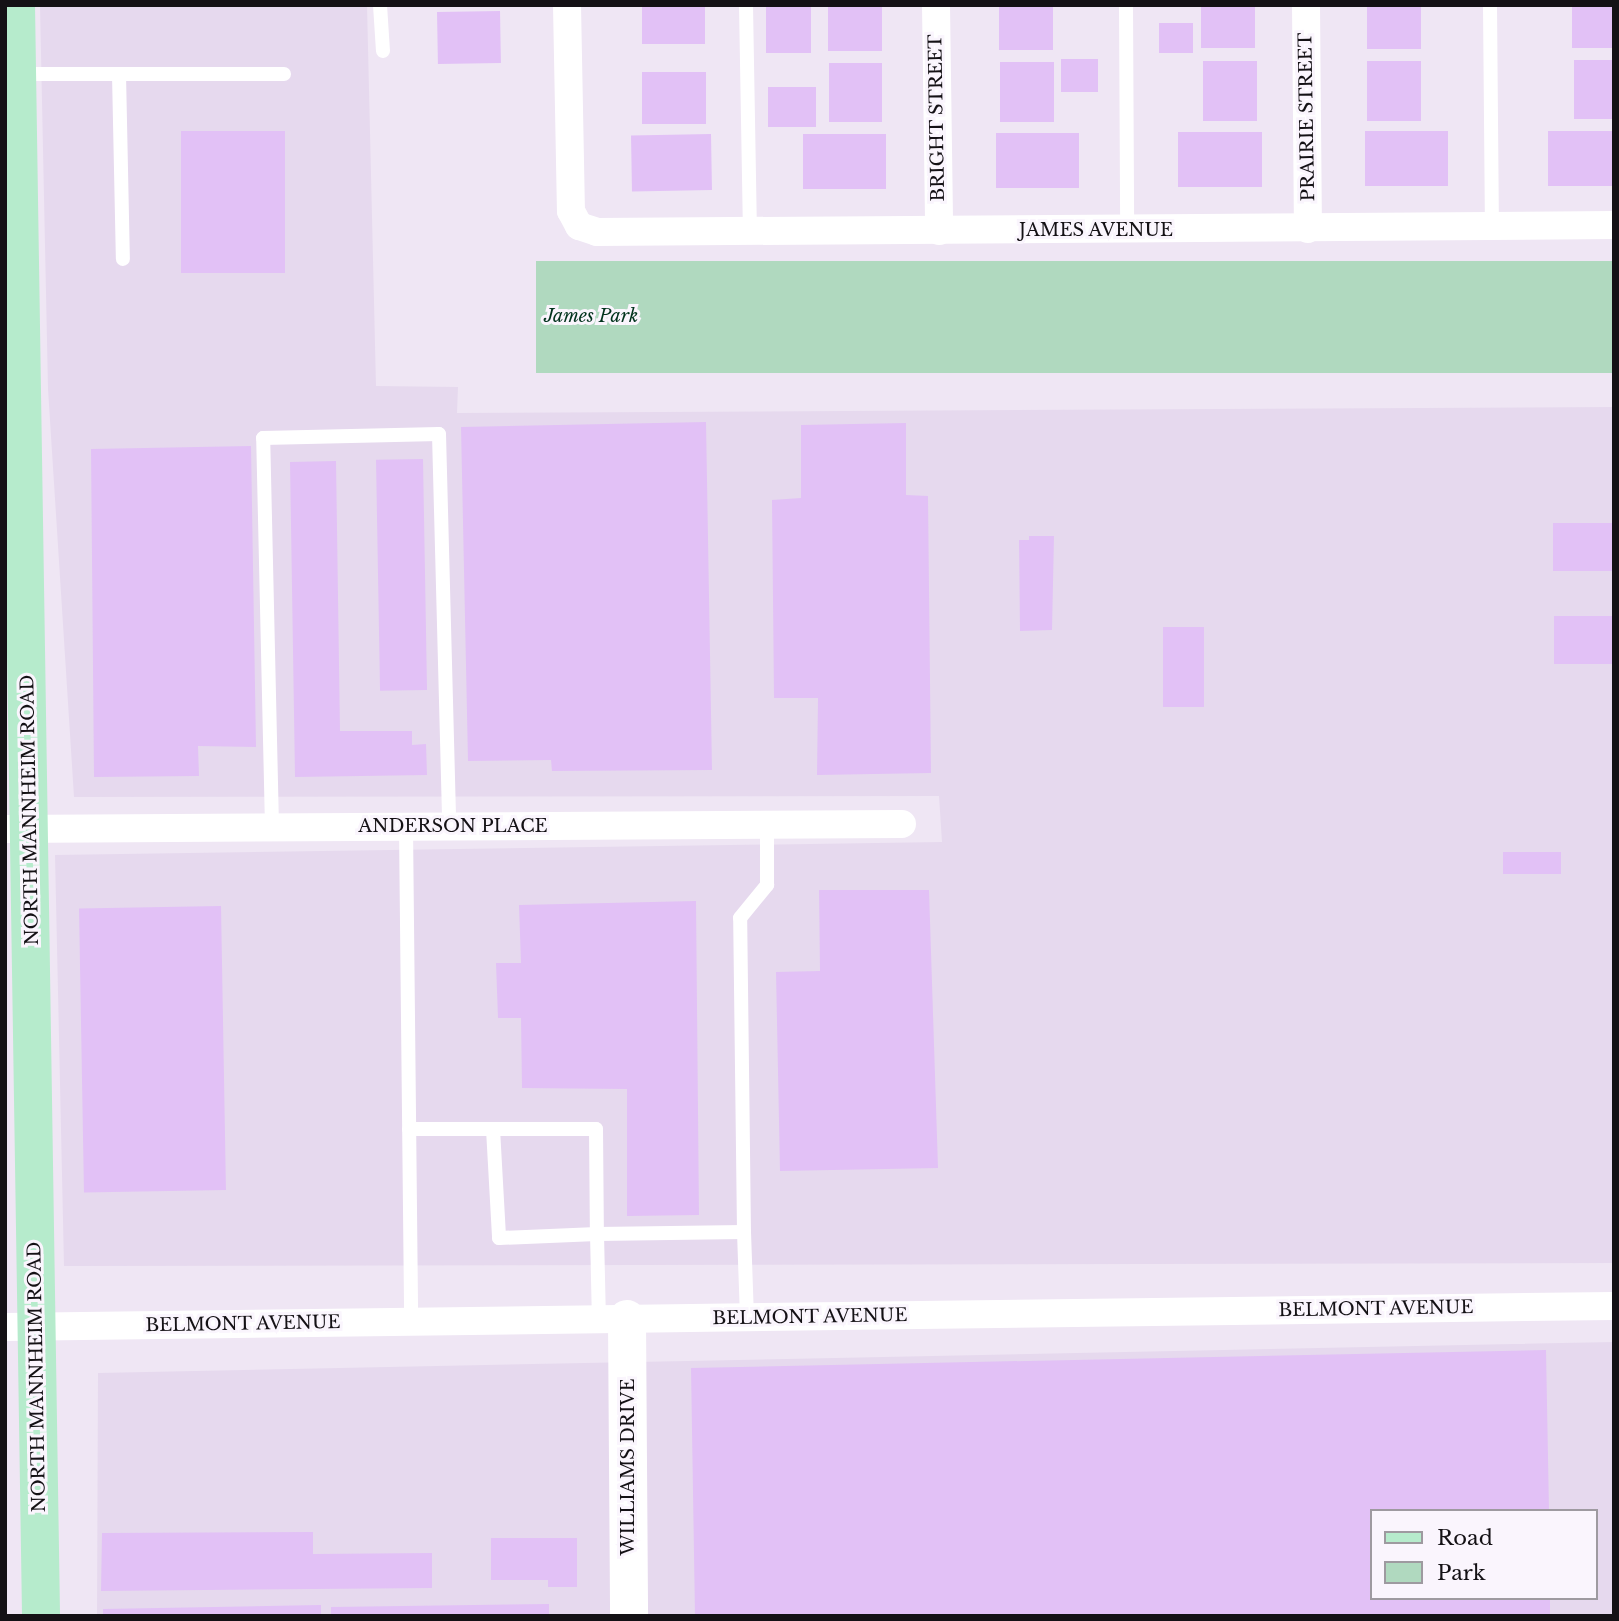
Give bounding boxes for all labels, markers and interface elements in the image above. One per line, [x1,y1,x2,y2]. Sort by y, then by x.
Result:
street label: PRAIRIE STREET [1295,33,1319,201]
street label: BRIGHT STREET [925,34,949,202]
street label: JAMES AVENUE [1019,219,1173,241]
park label: James Park [544,305,638,327]
street label: NORTH MANNHEIM ROAD [17,674,43,946]
street label: ANDERSON PLACE [358,815,548,837]
street label: NORTH MANNHEIM ROAD [24,1241,50,1513]
street label: BELMONT AVENUE [1278,1296,1474,1322]
street label: BELMONT AVENUE [712,1304,908,1330]
street label: BELMONT AVENUE [145,1311,341,1337]
street label: WILLIAMS DRIVE [617,1378,639,1556]
legend [1370,1509,1598,1600]
text: Road [1437,1525,1493,1551]
text: Park [1437,1560,1486,1586]

